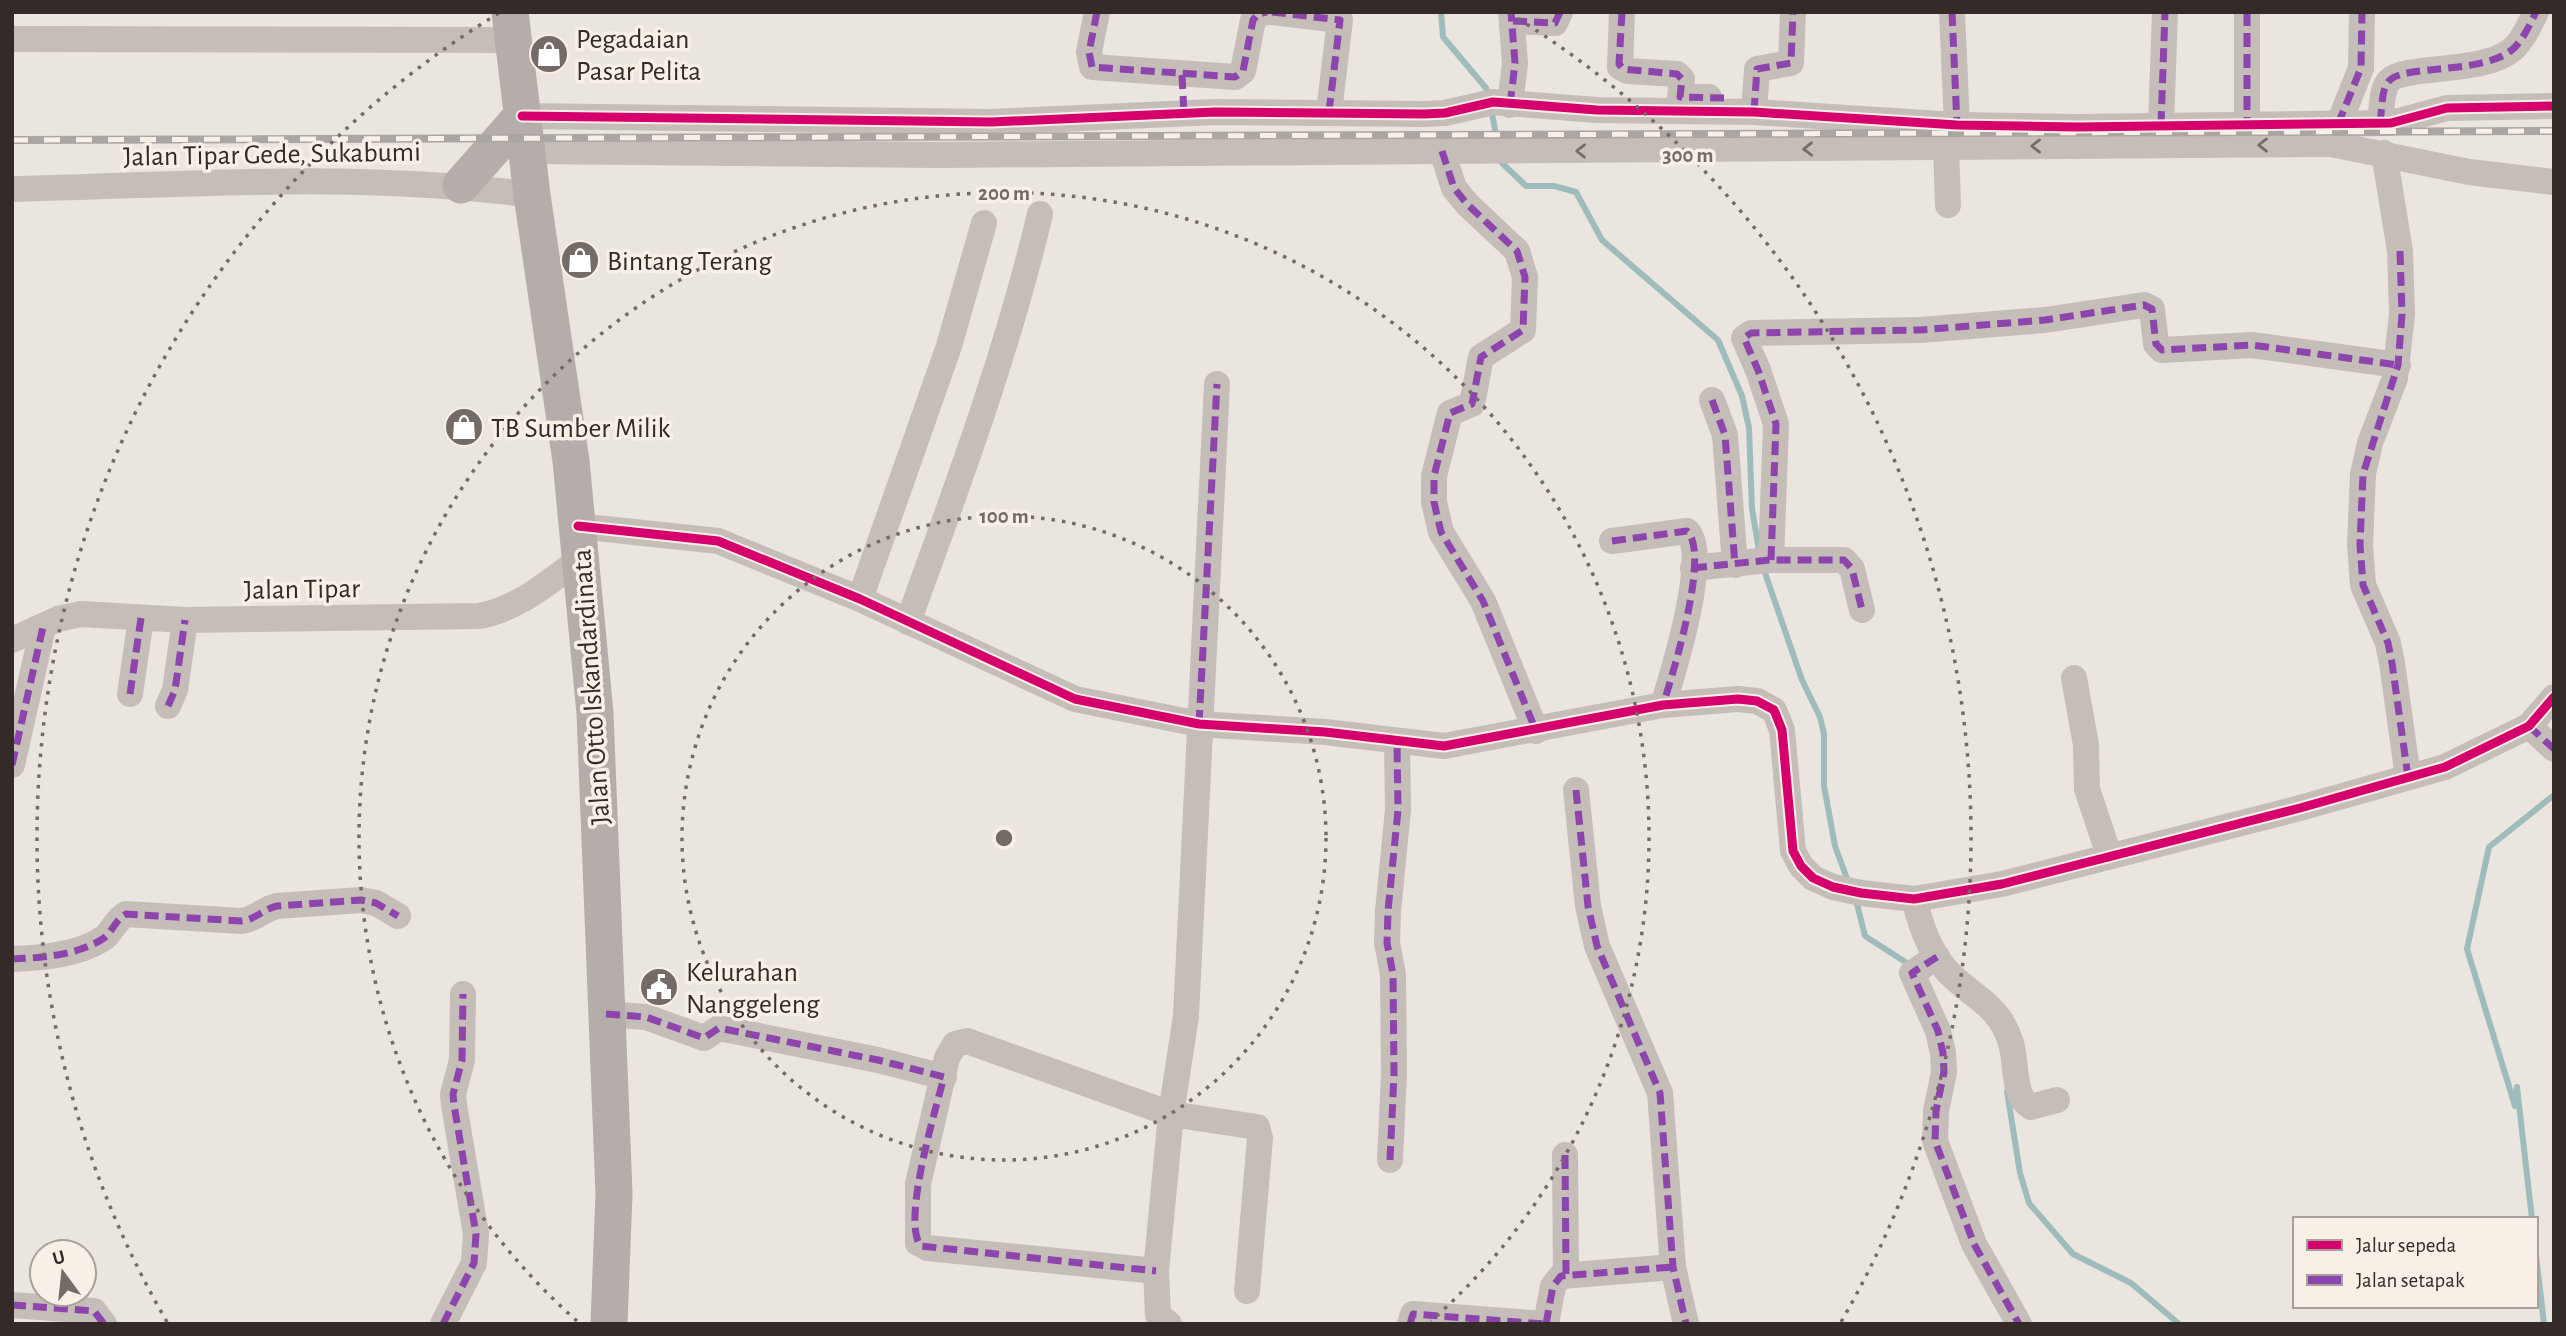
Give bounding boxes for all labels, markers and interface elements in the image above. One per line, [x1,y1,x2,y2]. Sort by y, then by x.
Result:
place label: Pegadaian Pasar Pelita [576,26,701,86]
shop icon: Pegadaian Pasar Pelita [528,33,570,75]
one-way arrow [2257,137,2268,153]
street label: Jalan Tipar Gede, Sukabumi [123,138,421,172]
one-way arrow [2030,138,2040,154]
one-way arrow [1803,141,1813,157]
one-way arrow [1575,143,1586,159]
text: 300 m [1662,145,1714,166]
text: 200 m [978,183,1030,204]
shop icon: Bintang Terang [559,239,601,281]
place label: Bintang Terang [607,248,772,276]
shop icon: TB Sumber Milik [443,406,485,448]
place label: TB Sumber Milik [491,415,671,443]
text: 100 m [979,506,1029,527]
street label: Jalan Otto Iskandardinata [568,548,616,826]
street label: Jalan Tipar [244,575,360,605]
centre of rings [992,826,1016,850]
place label: Kelurahan Nanggeleng [686,959,820,1019]
public building icon: Kelurahan Nanggeleng [638,966,680,1008]
legend [2293,1217,2538,1308]
text: Jalur sepeda [2356,1235,2456,1256]
north arrow [28,1238,98,1308]
text: U [51,1247,67,1269]
text: Jalan setapak [2356,1270,2465,1291]

